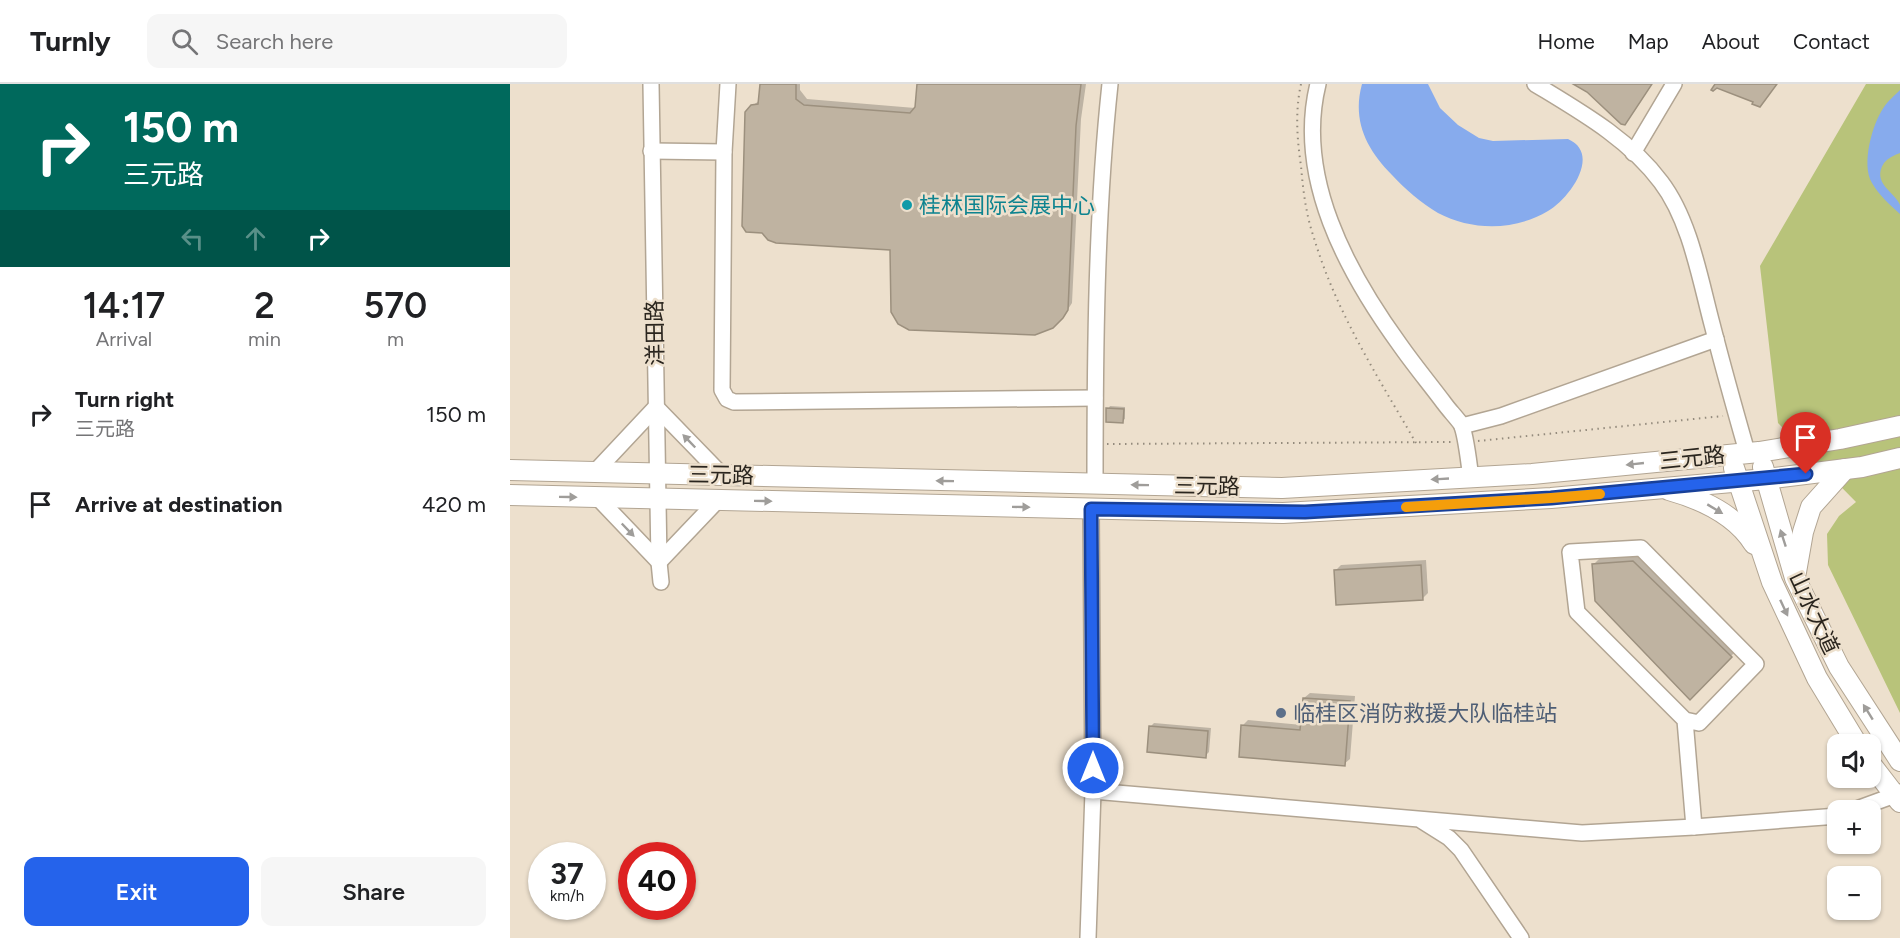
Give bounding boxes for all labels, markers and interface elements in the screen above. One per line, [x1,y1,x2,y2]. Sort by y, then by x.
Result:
search box [147,14,567,68]
text: Turnly [30,24,111,58]
icon: search [168,25,201,58]
text: Search here [216,28,333,55]
text: Home [1538,29,1595,54]
text: Map [1628,29,1669,54]
text: About [1702,29,1760,54]
text: Contact [1793,29,1870,54]
text: 150 m [123,102,239,153]
icon: right [24,108,102,186]
text: 三元路 [123,158,204,191]
place label: 桂林国际会展中心 [919,192,1095,219]
marker: 桂林国际会展中心 [900,198,914,212]
icon: left [176,222,209,255]
icon: ahead [239,222,272,255]
icon: right [302,222,335,255]
text: 14:17 [83,284,165,327]
text: 2 [254,284,275,327]
text: 570 [364,284,427,327]
street label: 洋田路 [641,300,669,366]
text: Arrival [96,327,152,351]
text: min [248,327,281,351]
text: m [387,327,404,351]
text: Turn right [75,386,174,413]
icon: right [24,398,57,431]
text: 150 m [426,401,486,428]
pin [1780,412,1831,474]
text: 三元路 [75,417,135,441]
icon: arrive [1789,421,1822,454]
one-way arrow [683,434,697,448]
street label: 三元路 [1658,441,1726,475]
one-way arrow [1625,459,1644,469]
street label: 三元路 [688,461,754,489]
street label: 三元路 [1174,472,1240,500]
one-way arrow [1431,475,1450,484]
one-way arrow [936,476,955,485]
one-way arrow [1131,480,1150,490]
icon: arrive [24,488,57,521]
text: Arrive at destination [75,491,283,518]
text: 420 m [422,491,486,518]
one-way arrow [559,492,578,501]
one-way arrow [754,496,773,506]
one-way arrow [1012,503,1031,512]
one-way arrow [1707,504,1723,515]
one-way arrow [621,522,635,537]
one-way arrow [1777,529,1787,547]
street label: 山水大道 [1783,567,1845,659]
one-way arrow [1780,600,1789,617]
place label: 临桂区消防救援大队临桂站 [1293,700,1557,727]
one-way arrow [1862,704,1873,720]
marker: 临桂区消防救援大队临桂站 [1274,706,1288,720]
map controls [1827,734,1881,920]
button: sound [1827,734,1881,788]
position arrow [1061,736,1125,800]
button: + [1827,800,1881,854]
speed limit sign: 40 [618,842,696,920]
text: 37 [550,855,584,892]
button: Exit [24,857,249,926]
button: Share [261,857,486,926]
button: − [1827,866,1881,920]
text: km/h [550,887,584,905]

